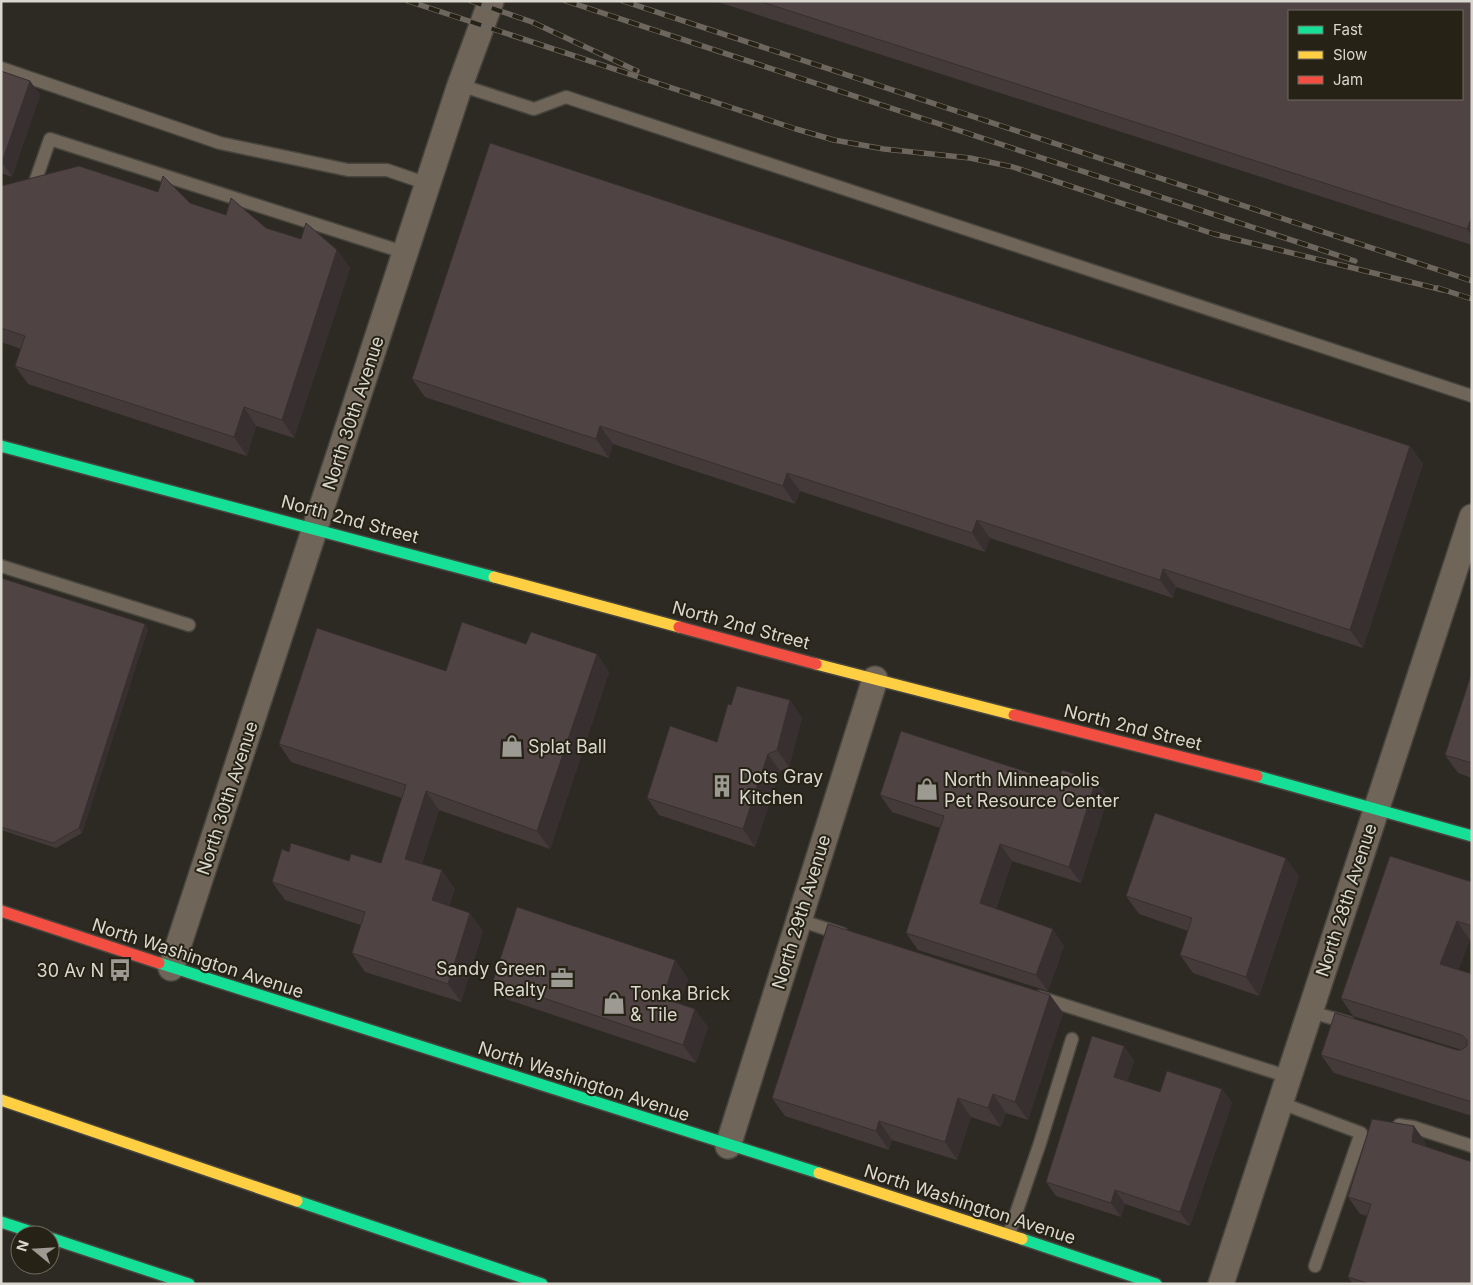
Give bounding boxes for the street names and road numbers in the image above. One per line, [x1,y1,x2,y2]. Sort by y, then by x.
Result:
street label: North 30th Avenue [318,333,388,493]
street label: North 2nd Street [279,491,421,547]
street label: North 2nd Street [670,597,812,653]
street label: North 2nd Street [1062,700,1204,754]
street label: North 30th Avenue [192,718,262,878]
street label: North 28th Avenue [1311,821,1381,979]
street label: North 29th Avenue [768,832,834,992]
street label: North Washington Avenue [89,914,307,1002]
street label: North Washington Avenue [475,1037,693,1125]
street label: North Washington Avenue [861,1160,1079,1248]

